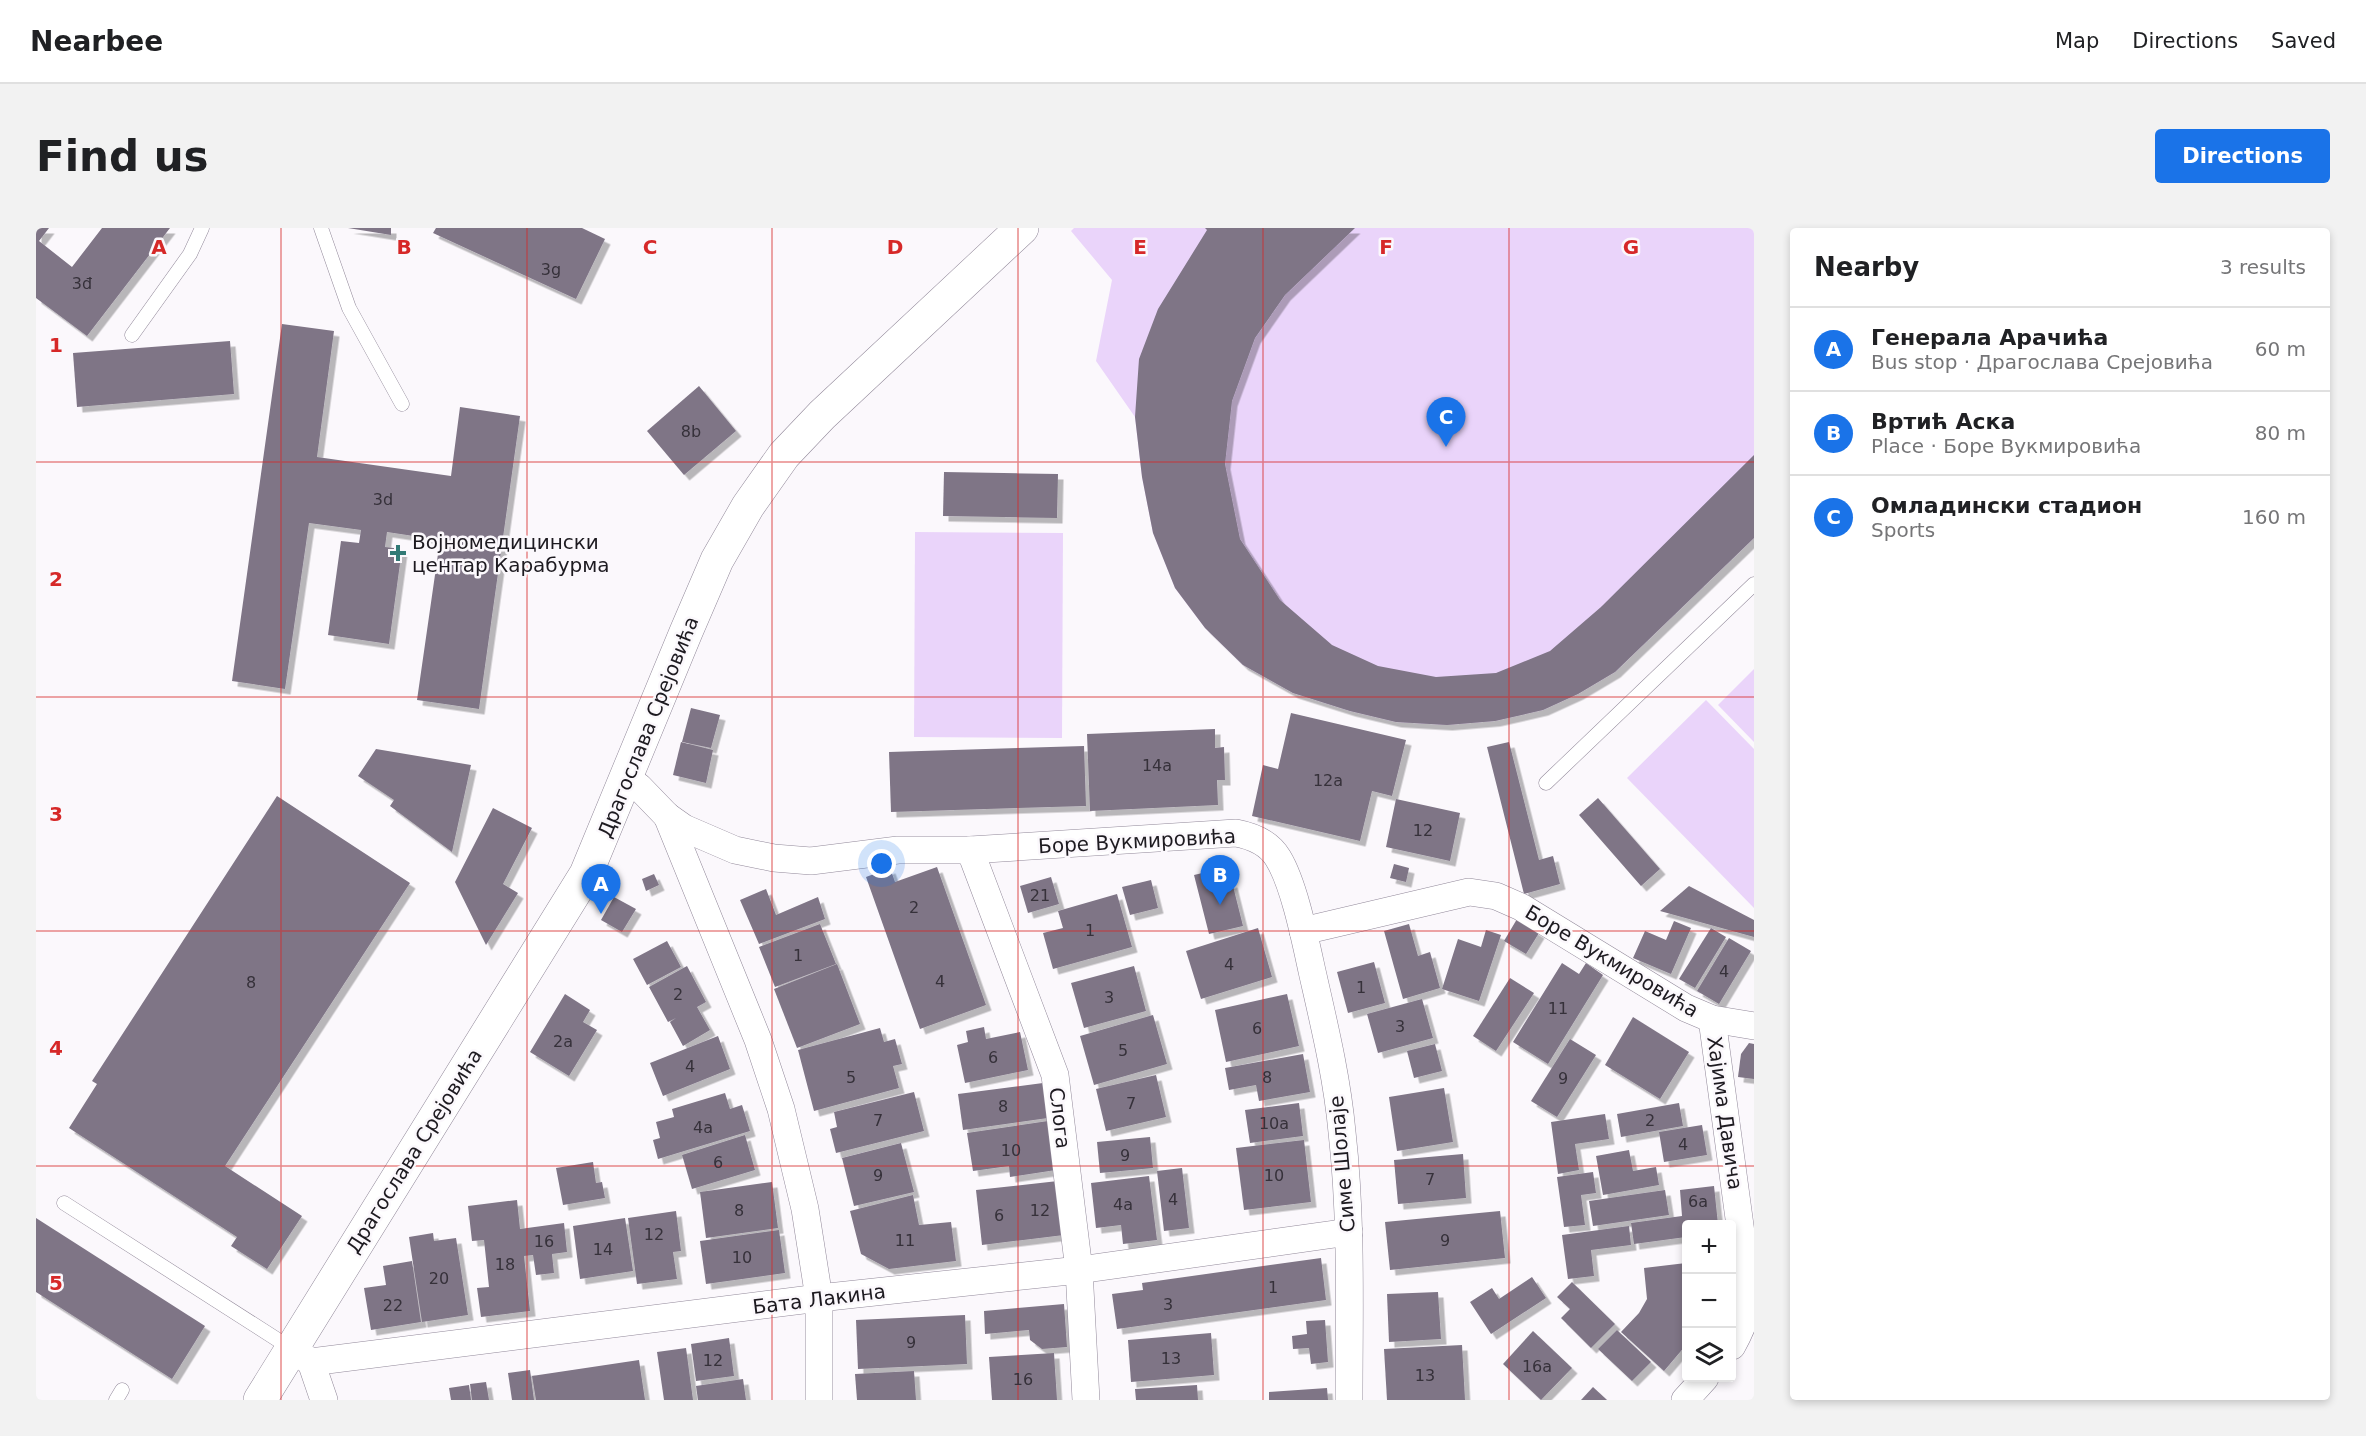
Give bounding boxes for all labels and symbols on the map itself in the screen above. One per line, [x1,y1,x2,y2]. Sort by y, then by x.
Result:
text: A [151,235,167,259]
text: B [396,235,412,259]
text: C [643,235,657,259]
text: D [887,235,903,259]
text: E [1133,235,1147,259]
text: F [1379,235,1393,259]
text: G [1623,235,1639,259]
house number: 3g [541,260,561,279]
house number: 3đ [72,274,92,293]
text: 1 [49,333,63,357]
pin: C [1426,398,1466,447]
house number: 8b [681,422,701,441]
house number: 3d [373,490,393,509]
place label: Војномедицински центар Карабурма [412,530,610,577]
marker: Војномедицински центар Карабурма [389,544,407,562]
text: 2 [49,567,63,591]
street label: Драгослава Срејовића [593,613,703,841]
house number: 14a [1142,756,1172,775]
house number: 12a [1313,771,1343,790]
text: 3 [49,802,63,826]
house number: 12 [1413,821,1433,840]
street label: Боре Вукмировића [1037,824,1237,858]
your location [867,849,896,878]
pin: B [1200,856,1240,905]
pin: A [582,864,620,914]
house number: 21 [1030,886,1050,905]
house number: 2 [909,898,919,917]
street label: Боре Вукмировића [1521,900,1703,1022]
house number: 1 [1085,921,1095,940]
house number: 1 [793,946,803,965]
house number: 4 [1224,955,1234,974]
house number: 4 [1719,962,1729,981]
house number: 4 [935,972,945,991]
house number: 8 [246,973,256,992]
house number: 1 [1356,978,1366,997]
house number: 2 [673,985,683,1004]
house number: 3 [1104,988,1114,1007]
house number: 11 [1548,999,1568,1018]
house number: 3 [1395,1017,1405,1036]
house number: 6 [1252,1019,1262,1038]
house number: 2a [553,1032,573,1051]
street label: Хајима Давича [1702,1035,1748,1191]
text: 4 [49,1036,63,1060]
house number: 5 [1118,1041,1128,1060]
street label: Драгослава Срејовића [341,1044,487,1258]
house number: 6 [988,1048,998,1067]
house number: 4 [685,1057,695,1076]
house number: 5 [846,1068,856,1087]
house number: 8 [1262,1068,1272,1087]
house number: 9 [1558,1069,1568,1088]
street label: Слога [1044,1086,1076,1150]
house number: 7 [1126,1094,1136,1113]
street label: Симе Шолаје [1324,1095,1360,1233]
house number: 8 [998,1097,1008,1116]
house number: 7 [873,1111,883,1130]
house number: 2 [1645,1111,1655,1130]
house number: 10a [1259,1114,1289,1133]
house number: 4a [693,1118,713,1137]
house number: 4 [1678,1135,1688,1154]
house number: 10 [1001,1141,1021,1160]
house number: 9 [1120,1146,1130,1165]
house number: 6 [713,1153,723,1172]
house number: 9 [873,1166,883,1185]
house number: 10 [1264,1166,1284,1185]
house number: 7 [1425,1170,1435,1189]
house number: 4 [1168,1190,1178,1209]
house number: 6a [1688,1192,1708,1211]
house number: 4a [1113,1195,1133,1214]
house number: 8 [734,1201,744,1220]
house number: 12 [1030,1201,1050,1220]
house number: 6 [994,1206,1004,1225]
house number: 12 [644,1225,664,1244]
house number: 11 [895,1231,915,1250]
house number: 9 [1440,1231,1450,1250]
house number: 16 [534,1232,554,1251]
house number: 14 [593,1240,613,1259]
house number: 10 [732,1248,752,1267]
house number: 18 [495,1255,515,1274]
house number: 20 [429,1269,449,1288]
text: 5 [49,1271,63,1295]
house number: 1 [1268,1278,1278,1297]
street label: Бата Лакина [751,1279,887,1319]
house number: 3 [1163,1295,1173,1314]
house number: 22 [383,1296,403,1315]
house number: 9 [906,1333,916,1352]
house number: 13 [1161,1349,1181,1368]
house number: 12 [703,1351,723,1370]
house number: 16a [1522,1357,1552,1376]
house number: 13 [1415,1366,1435,1385]
house number: 16 [1013,1370,1033,1389]

